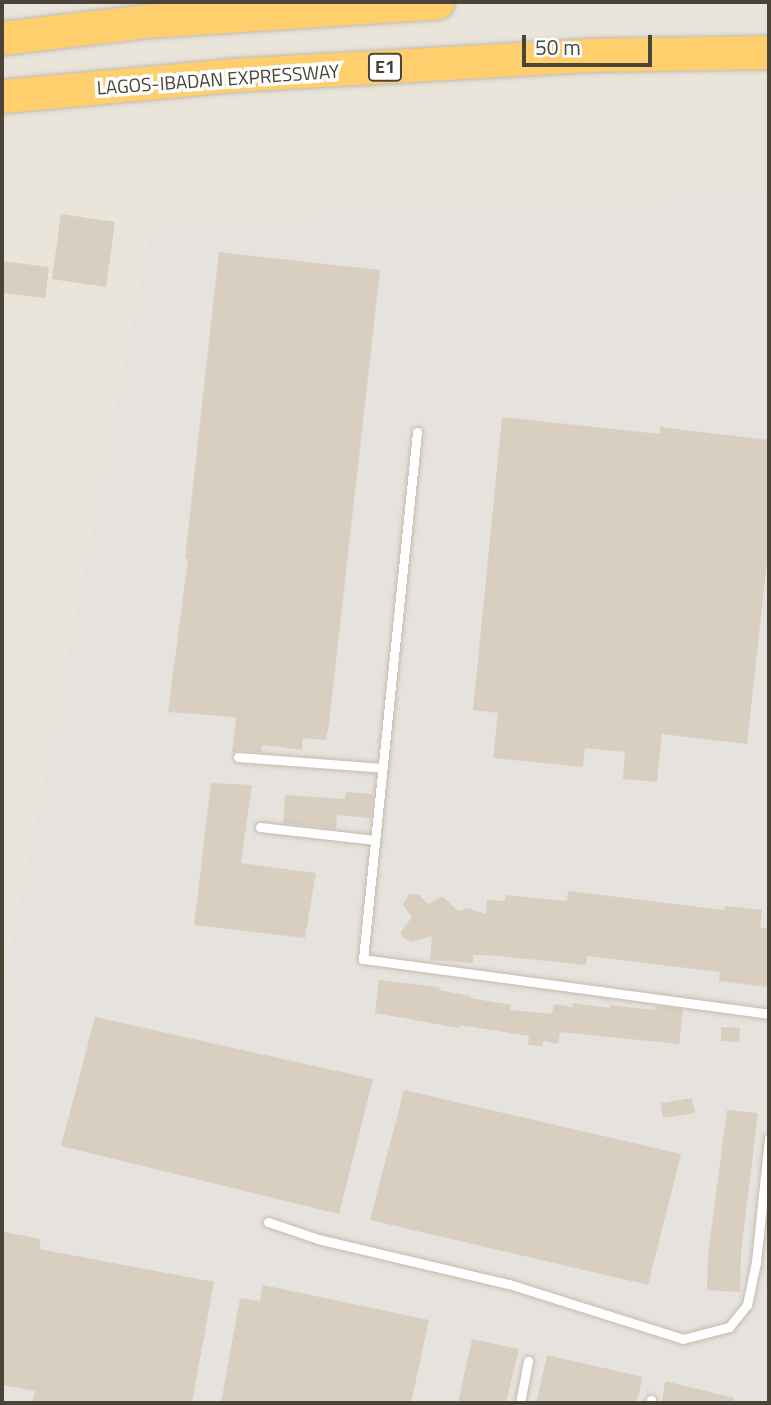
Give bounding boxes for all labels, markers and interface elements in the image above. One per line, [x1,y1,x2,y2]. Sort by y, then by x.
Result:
scale bar [526,21,656,65]
text: 50 m [535,31,581,63]
road number: E1 [368,52,402,82]
street label: LAGOS-IBADAN EXPRESSWAY [96,59,340,99]

